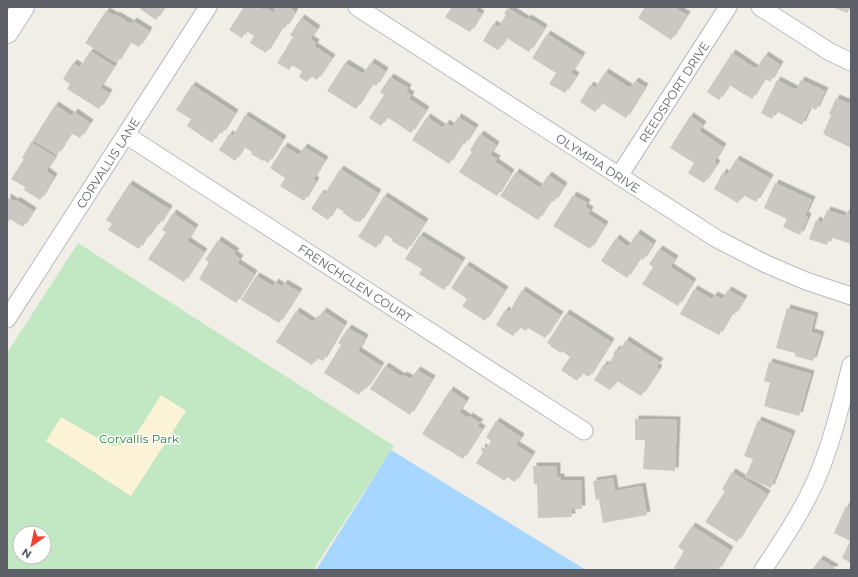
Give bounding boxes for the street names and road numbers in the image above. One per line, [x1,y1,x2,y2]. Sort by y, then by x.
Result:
street label: REEDSPORT DRIVE [636,39,712,145]
street label: CORVALLIS LANE [73,115,143,211]
street label: OLYMPIA DRIVE [553,130,643,196]
street label: FRENCHGLEN COURT [295,241,415,325]

